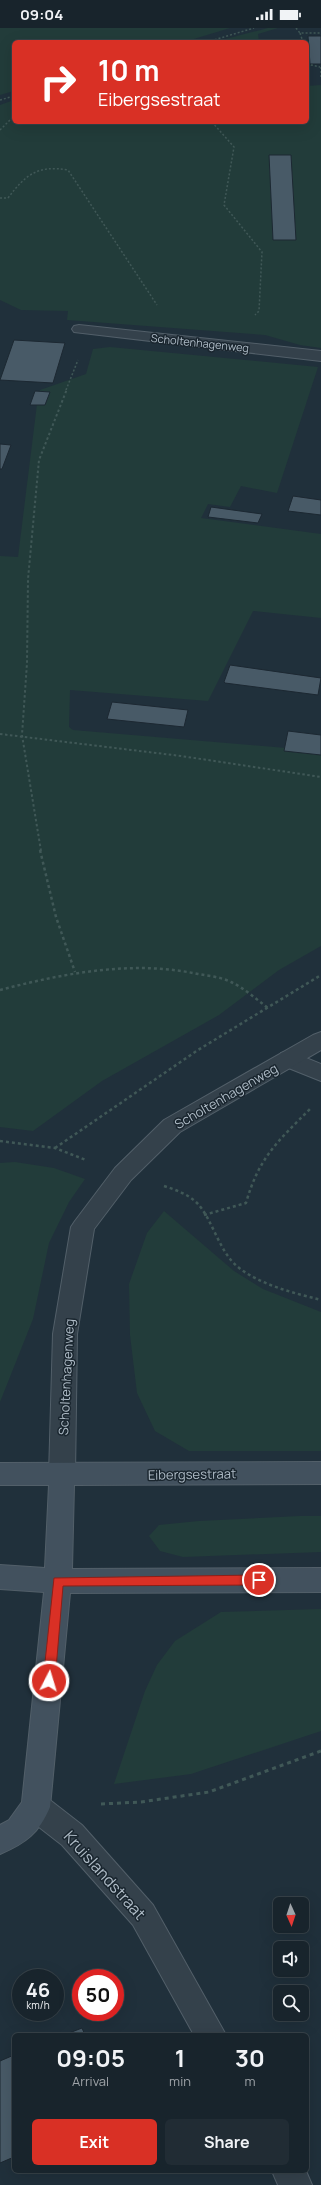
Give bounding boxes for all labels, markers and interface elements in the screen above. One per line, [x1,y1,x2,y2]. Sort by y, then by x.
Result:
text: 09:04 [20,4,63,25]
text: 10 m [98,51,159,89]
icon: right [32,56,84,108]
text: Eibergsestraat [98,87,220,111]
street label: Scholtenhagenweg [150,330,250,355]
street label: Scholtenhagenweg [171,1059,281,1133]
street label: Scholtenhagenweg [54,1318,78,1436]
street label: Eibergsestraat [148,1464,236,1484]
pin [242,1563,276,1597]
icon: arrive [248,1569,270,1591]
position arrow [28,1660,70,1702]
street label: Kruislandstraat [59,1826,151,1924]
north arrow [273,1897,309,1933]
map controls [273,1897,309,2021]
button: sound [273,1941,309,1977]
speed limit sign: 50 [72,1969,124,2021]
text: 46 [26,1976,50,2003]
button: search [273,1985,309,2021]
text: km/h [26,1998,50,2012]
text: 09:05 [56,2041,125,2074]
text: 1 [175,2041,185,2074]
text: 30 [235,2041,265,2074]
text: Arrival [72,2072,109,2090]
text: min [169,2072,191,2090]
text: m [244,2072,255,2090]
button: Exit [32,2119,157,2165]
button: Share [165,2119,289,2165]

